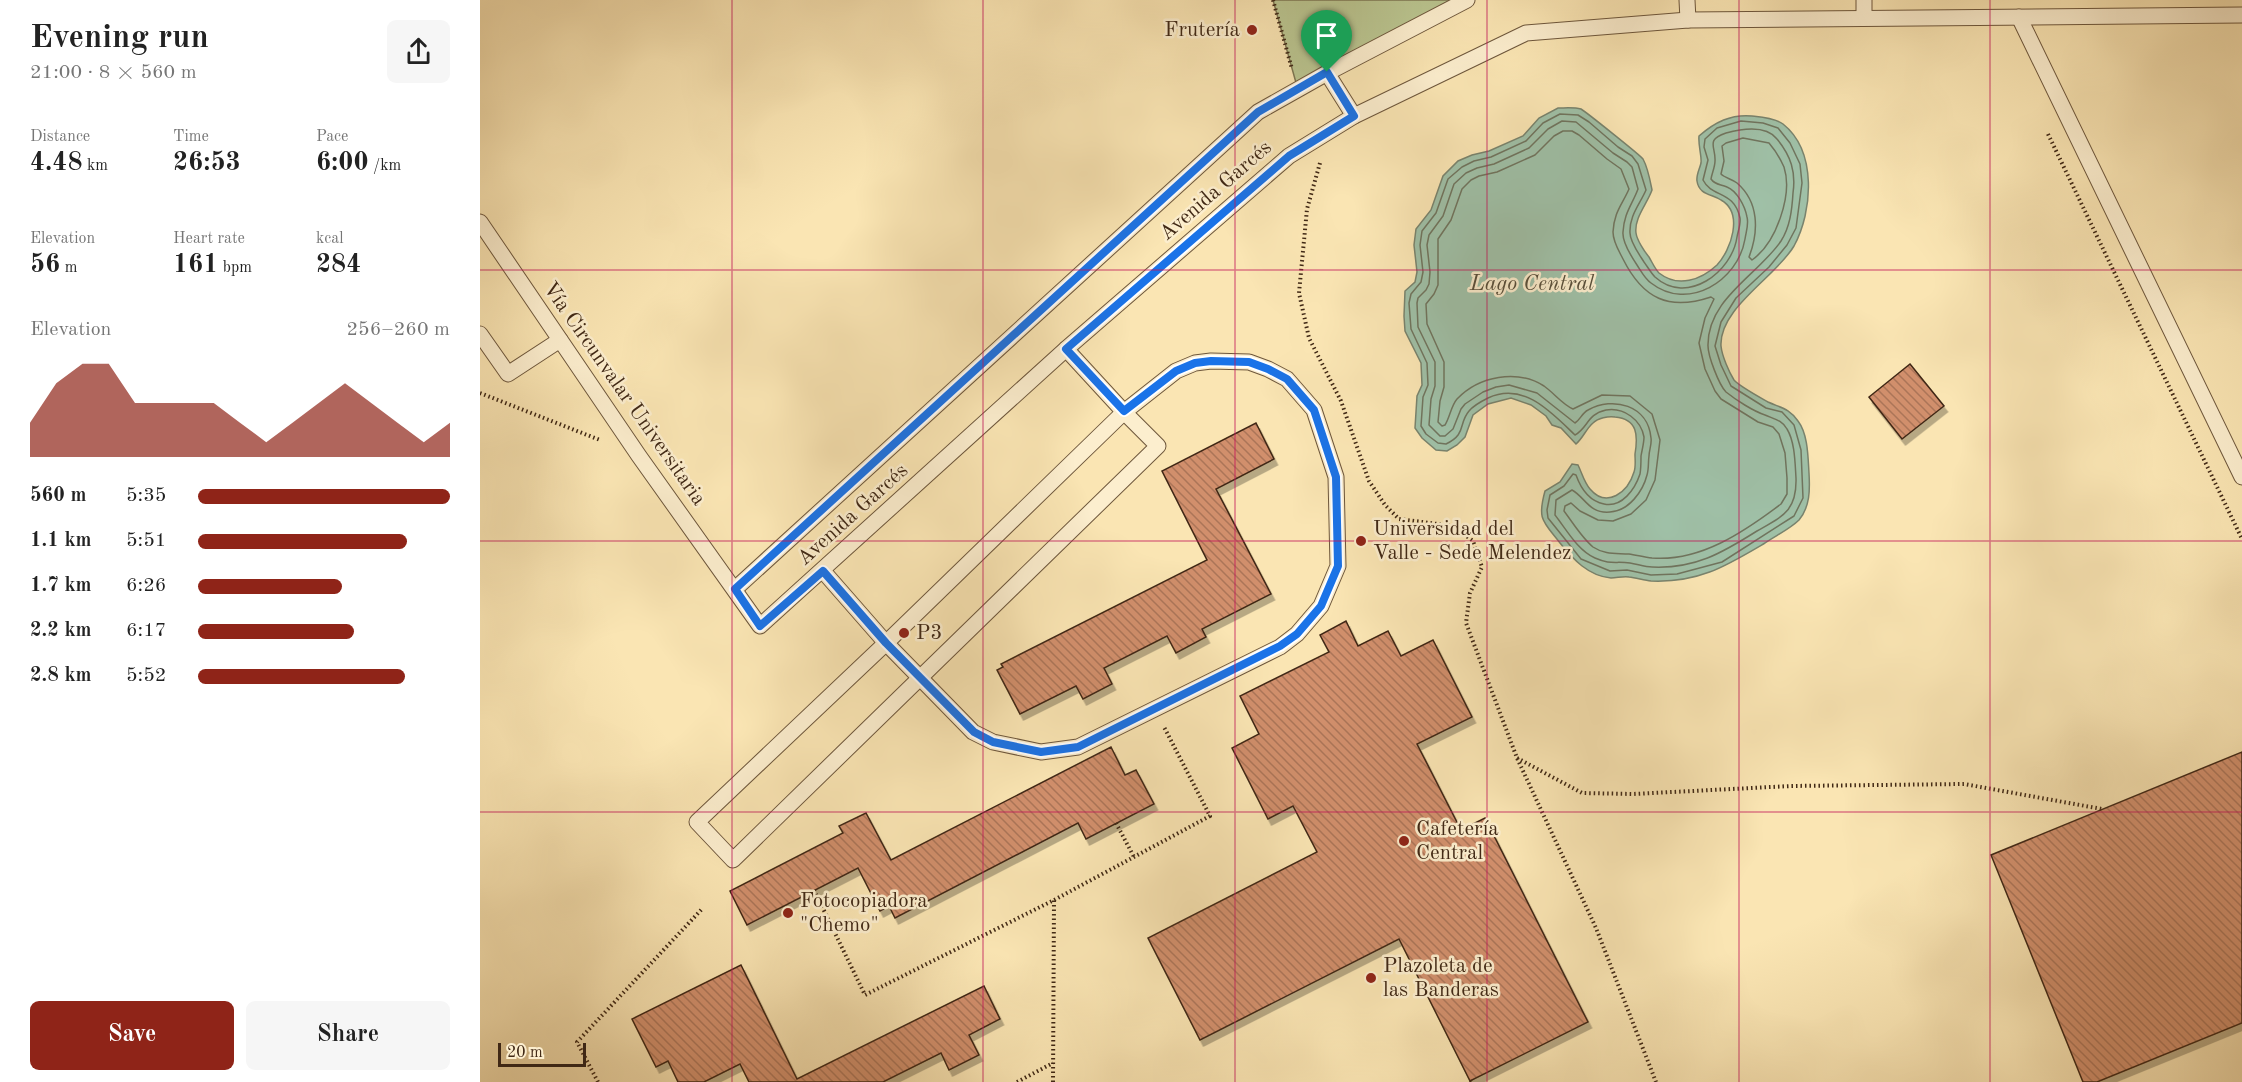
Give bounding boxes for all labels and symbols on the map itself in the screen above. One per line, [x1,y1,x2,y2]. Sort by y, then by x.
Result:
pin [1301,10,1352,72]
place label: Frutería [1164,20,1240,41]
marker: Frutería [1245,23,1259,37]
street label: Avenida Garcés [1156,137,1276,245]
water label: Lago Central [1469,273,1595,295]
street label: Vía Circunvalar Universitaria [539,278,709,510]
street label: Avenida Garcés [794,460,912,570]
place label: Universidad del Valle - Sede Melendez [1373,519,1571,564]
marker: Universidad del Valle - Sede Melendez [1354,534,1368,548]
place label: P3 [916,623,942,644]
marker: P3 [897,626,911,640]
place label: Cafetería Central [1416,819,1499,864]
marker: Cafetería Central [1397,834,1411,848]
place label: Fotocopiadora "Chemo" [800,891,928,936]
marker: Fotocopiadora "Chemo" [781,906,795,920]
place label: Plazoleta de las Banderas [1383,956,1499,1001]
marker: Plazoleta de las Banderas [1364,971,1378,985]
scale bar [498,1040,586,1068]

